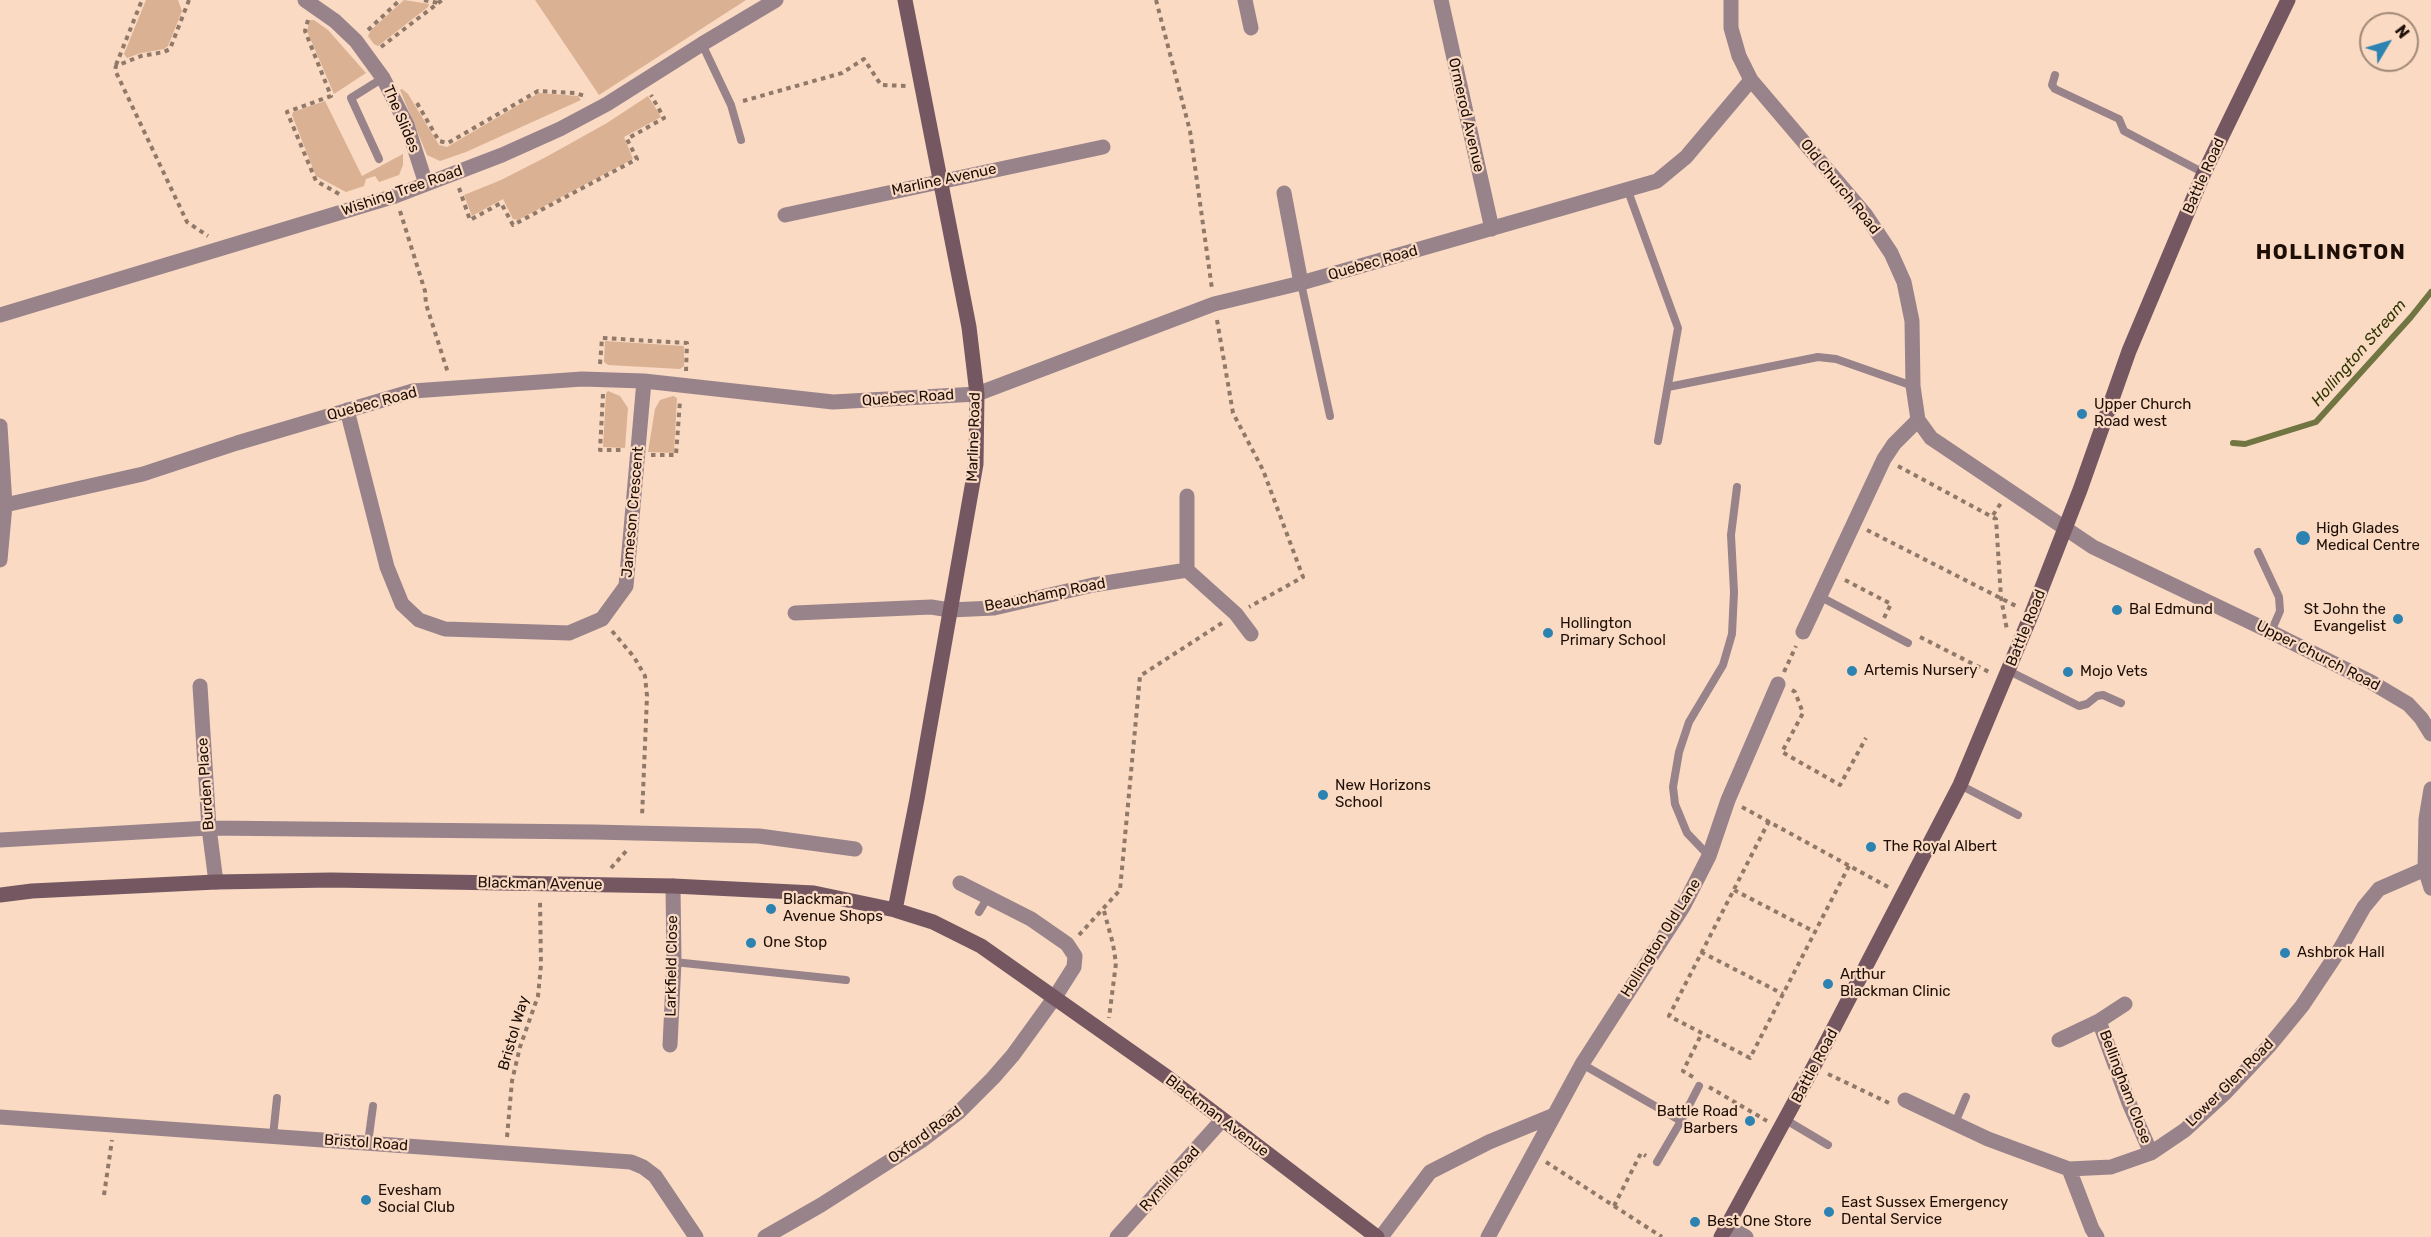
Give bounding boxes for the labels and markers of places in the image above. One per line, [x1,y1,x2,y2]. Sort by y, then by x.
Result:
place label: Upper Church Road west [2094,396,2191,431]
marker: Upper Church Road west [2075,407,2089,421]
place label: High Glades Medical Centre [2316,520,2420,555]
marker: High Glades Medical Centre [2294,529,2312,547]
place label: Bal Edmund [2129,601,2213,619]
place label: St John the Evangelist [2304,601,2386,636]
marker: Bal Edmund [2110,603,2124,617]
marker: St John the Evangelist [2391,612,2405,626]
place label: Hollington Primary School [1560,615,1666,650]
marker: Hollington Primary School [1541,626,1555,640]
place label: Artemis Nursery [1864,662,1977,680]
place label: Mojo Vets [2080,663,2148,681]
marker: Artemis Nursery [1845,664,1859,678]
marker: Mojo Vets [2061,665,2075,679]
place label: New Horizons School [1335,777,1431,812]
marker: New Horizons School [1316,788,1330,802]
place label: The Royal Albert [1883,838,1997,856]
marker: The Royal Albert [1864,840,1878,854]
place label: Blackman Avenue Shops [783,891,883,926]
marker: Blackman Avenue Shops [764,902,778,916]
place label: One Stop [763,934,827,952]
marker: One Stop [744,936,758,950]
place label: Ashbrok Hall [2297,944,2385,962]
marker: Ashbrok Hall [2278,946,2292,960]
place label: Arthur Blackman Clinic [1840,966,1951,1001]
marker: Arthur Blackman Clinic [1821,977,1835,991]
place label: Battle Road Barbers [1657,1103,1738,1138]
marker: Battle Road Barbers [1743,1114,1757,1128]
place label: Evesham Social Club [378,1182,455,1217]
marker: Evesham Social Club [359,1193,373,1207]
place label: East Sussex Emergency Dental Service [1841,1194,2008,1229]
marker: East Sussex Emergency Dental Service [1822,1205,1836,1219]
place label: Best One Store [1707,1213,1812,1231]
marker: Best One Store [1688,1215,1702,1229]

